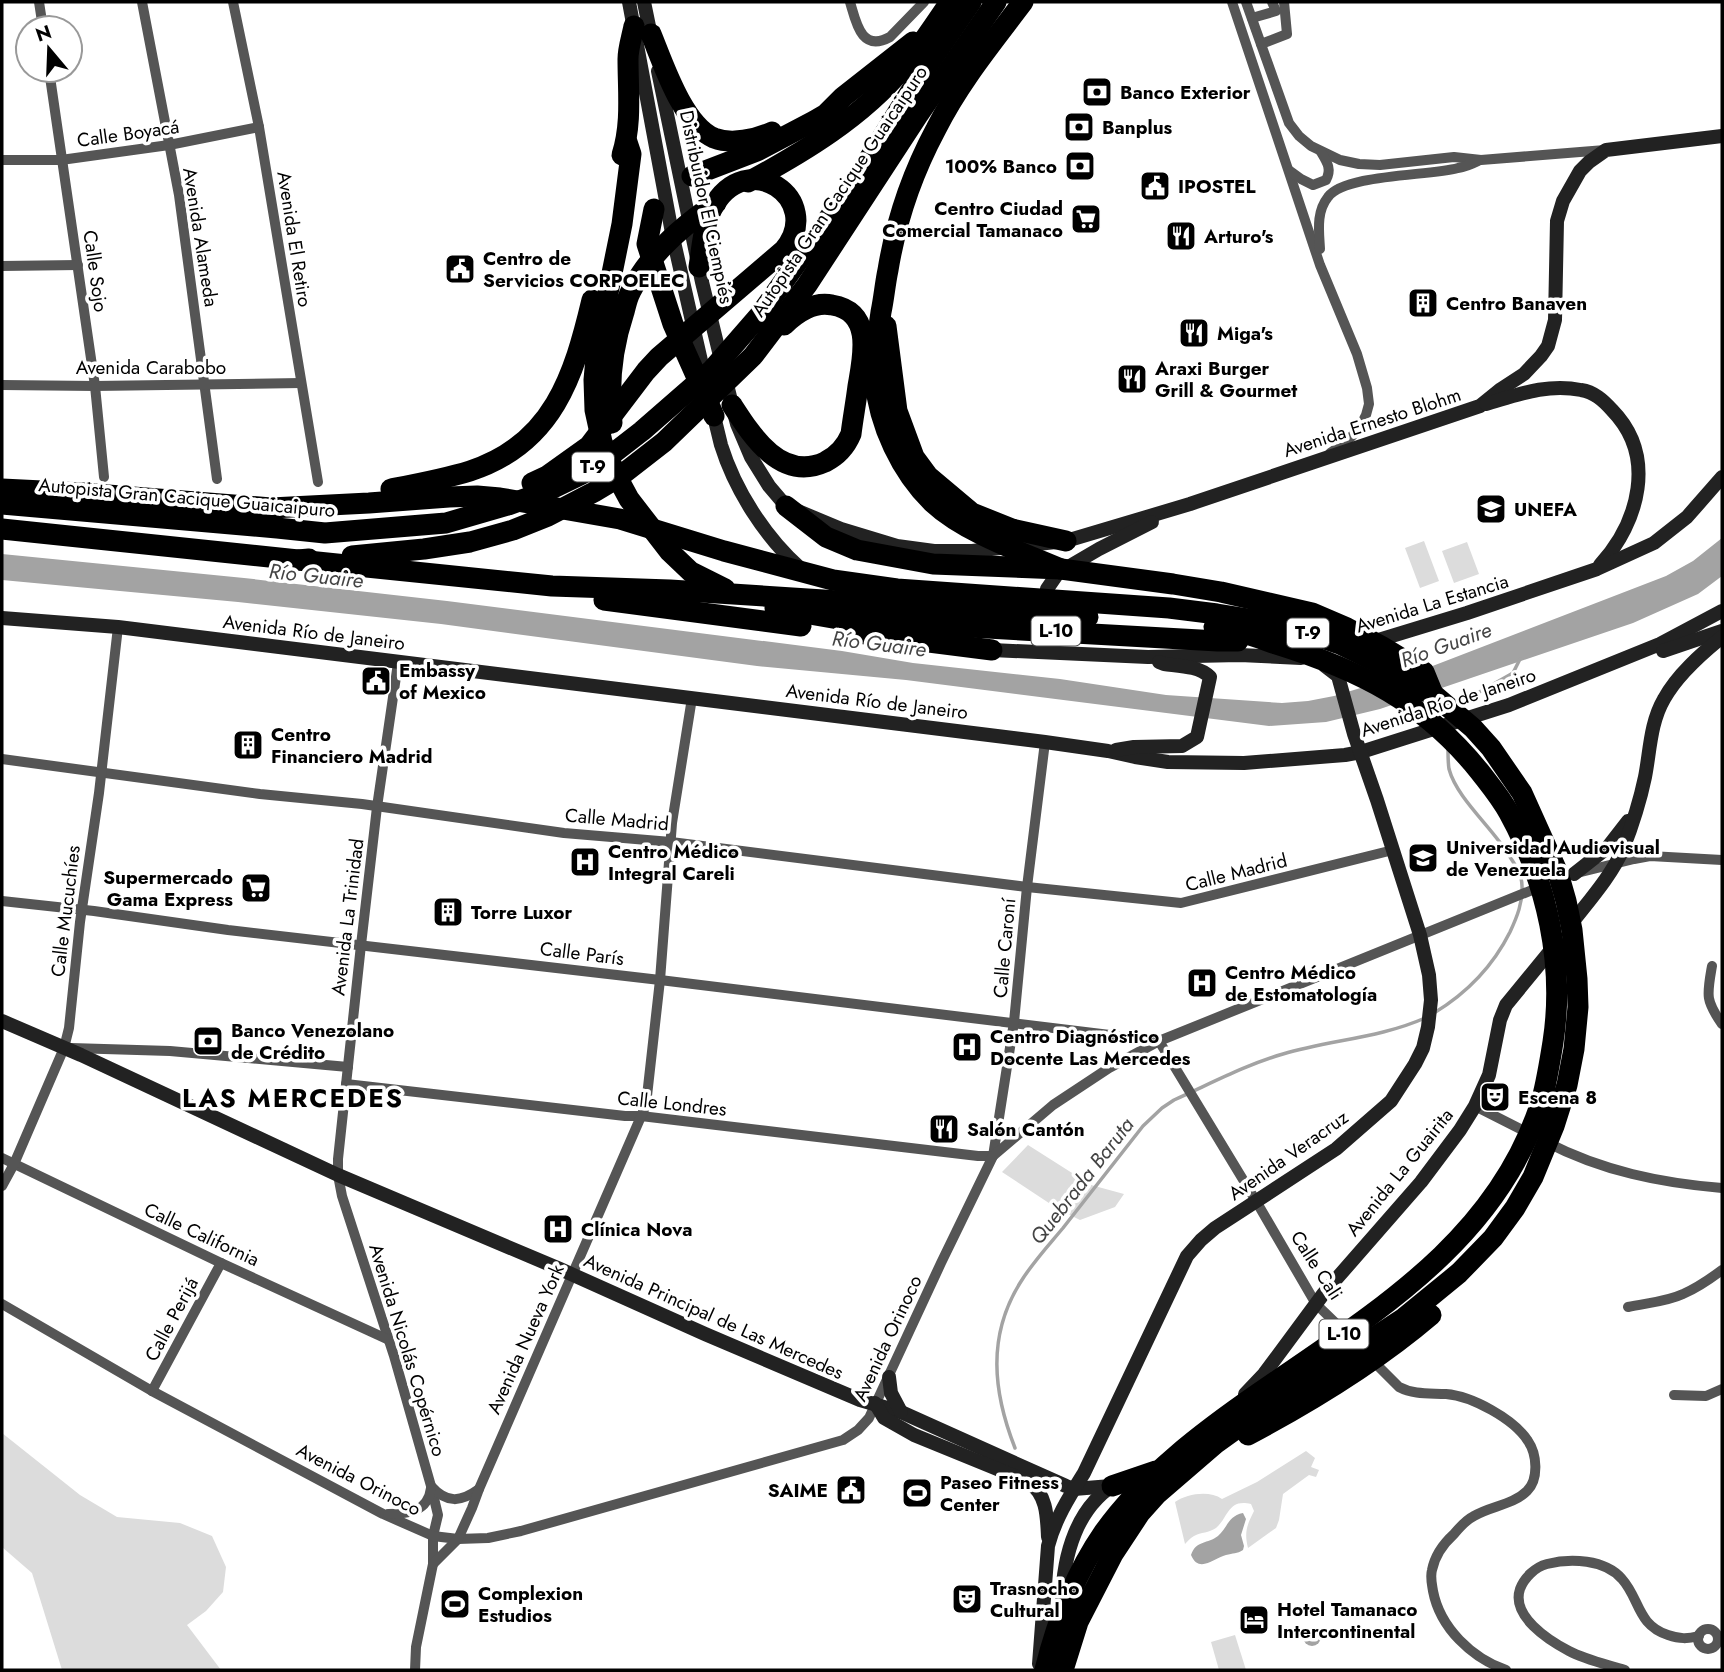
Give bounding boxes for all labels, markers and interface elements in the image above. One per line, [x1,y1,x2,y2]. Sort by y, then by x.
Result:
north arrow [14,14,84,84]
text: N [32,18,55,49]
street label: Autopista Gran Cacique Guaicaipuro [745,60,934,322]
bank icon: Banco Exterior [1080,75,1114,109]
place label: Banco Exterior [1120,79,1251,106]
street label: Distribuidor El Ciempiés [673,108,740,307]
bank icon: Banplus [1062,110,1096,144]
street label: Calle Boyacá [75,113,181,154]
place label: Banplus [1102,114,1173,141]
bank icon: 100% Banco [1063,149,1097,183]
place label: 100% Banco [945,153,1057,180]
street label: Avenida Alameda [176,165,225,309]
street label: Avenida El Retiro [270,169,319,309]
public building icon: IPOSTEL [1138,169,1172,203]
place label: IPOSTEL [1178,173,1256,200]
place label: Centro Ciudad Comercial Tamanaco [882,195,1063,244]
supermarket icon: Centro Ciudad Comercial Tamanaco [1069,202,1103,236]
restaurant icon: Arturo's [1164,219,1198,253]
place label: Arturo's [1203,223,1274,250]
street label: Calle Sojo [76,228,115,314]
place label: Centro de Servicios CORPOELEC [483,245,685,294]
public building icon: Centro de Servicios CORPOELEC [443,252,477,286]
building icon: Centro Banaven [1406,286,1440,320]
place label: Centro Banaven [1446,290,1587,317]
restaurant icon: Miga's [1177,316,1211,350]
place label: Miga's [1217,320,1273,347]
street label: Avenida Carabobo [76,354,226,381]
place label: Araxi Burger Grill & Gourmet [1154,355,1297,404]
restaurant icon: Araxi Burger Grill & Gourmet [1115,362,1149,396]
street label: Avenida Ernesto Blohm [1280,381,1464,464]
road number: T-9 [572,452,614,481]
street label: Autopista Gran Cacique Guaicaipuro [37,471,336,524]
school or university icon: UNEFA [1474,492,1508,526]
place label: UNEFA [1514,496,1577,523]
water label: Río Guaire [267,556,365,596]
street label: Avenida La Estancia [1352,567,1512,640]
street label: Avenida Río de Janeiro [221,608,406,657]
water label: Río Guaire [1396,615,1496,675]
road number: L-10 [1032,616,1080,646]
road number: T-9 [1287,618,1329,648]
water label: Río Guaire [830,623,928,665]
place label: Embassy of Mexico [399,657,486,706]
street label: Avenida Río de Janeiro [1357,661,1539,744]
public building icon: Embassy of Mexico [359,664,393,698]
street label: Avenida Río de Janeiro [784,677,969,726]
place label: Centro Financiero Madrid [271,721,432,770]
building icon: Centro Financiero Madrid [231,728,265,762]
street label: Calle Madrid [564,802,670,837]
place label: Universidad Audiovisual de Venezuela [1446,834,1660,883]
street label: Avenida La Trinidad [324,837,371,997]
place label: Centro Médico Integral Careli [608,838,739,887]
school or university icon: Universidad Audiovisual de Venezuela [1406,841,1440,875]
street label: Calle Mucuchíes [44,843,87,978]
hospital icon: Centro Médico Integral Careli [568,845,602,879]
street label: Calle Madrid [1182,847,1290,898]
place label: Supermercado Gama Express [103,864,233,913]
supermarket icon: Supermercado Gama Express [239,871,273,905]
building icon: Torre Luxor [431,895,465,929]
street label: Calle Caroní [987,896,1022,999]
place label: Torre Luxor [471,899,572,926]
street label: Calle París [538,935,626,972]
place label: Centro Médico de Estomatología [1225,959,1377,1008]
hospital icon: Centro Médico de Estomatología [1185,966,1219,1000]
place label: Banco Venezolano de Crédito [231,1017,394,1066]
place label: Centro Diagnóstico Docente Las Mercedes [990,1023,1191,1072]
bank icon: Banco Venezolano de Crédito [191,1024,225,1058]
hospital icon: Centro Diagnóstico Docente Las Mercedes [950,1030,984,1064]
district label: LAS MERCEDES [182,1079,404,1117]
theatre icon: Escena 8 [1478,1080,1512,1114]
street label: Calle Londres [616,1084,728,1123]
place label: Escena 8 [1518,1084,1597,1111]
street label: Avenida La Guairita [1339,1103,1459,1242]
street label: Avenida Veracruz [1223,1104,1354,1207]
water label: Quebrada Baruta [1023,1111,1142,1251]
restaurant icon: Salón Cantón [927,1112,961,1146]
place label: Salón Cantón [967,1116,1085,1143]
street label: Calle California [140,1196,264,1273]
hospital icon: Clínica Nova [541,1212,575,1246]
place label: Clínica Nova [581,1216,692,1243]
street label: Calle Cali [1284,1225,1349,1305]
street label: Avenida Nicolás Copérnico [362,1241,453,1460]
street label: Avenida Principal de Las Mercedes [580,1247,848,1386]
street label: Avenida Nueva York [480,1259,571,1418]
street label: Avenida Orinoco [846,1271,928,1406]
street label: Calle Perijá [138,1273,205,1366]
road number: L-10 [1320,1320,1368,1349]
street label: Avenida Orinoco [292,1436,426,1522]
place label: Paseo Fitness Center [940,1469,1059,1518]
public building icon: SAIME [834,1473,868,1507]
sports icon: Paseo Fitness Center [900,1476,934,1510]
place label: SAIME [768,1477,828,1504]
place label: Trasnocho Cultural [990,1575,1079,1624]
place label: Complexion Estudios [478,1580,583,1629]
theatre icon: Trasnocho Cultural [950,1582,984,1616]
sports icon: Complexion Estudios [438,1587,472,1621]
place label: Hotel Tamanaco Intercontinental [1277,1596,1418,1645]
hotel icon: Hotel Tamanaco Intercontinental [1237,1603,1271,1637]

